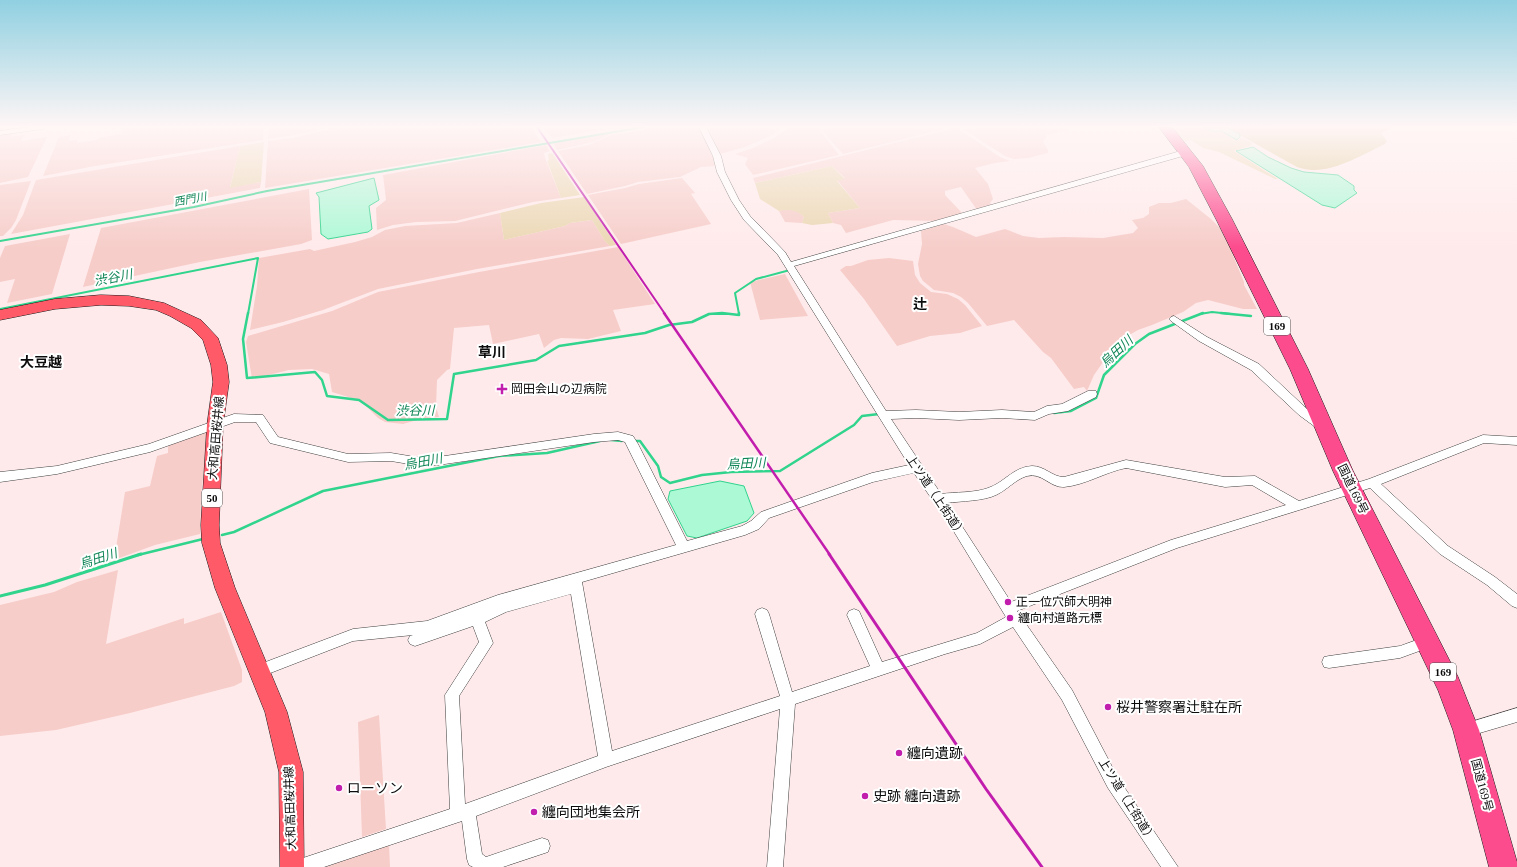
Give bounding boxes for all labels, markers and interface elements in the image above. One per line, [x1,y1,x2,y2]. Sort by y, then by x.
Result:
water label: 西門川 [173,190,208,208]
water label: 渋谷川 [93,266,136,289]
district label: 辻 [913,297,927,312]
road number: 169 [1264,317,1290,335]
water label: 烏田川 [1097,331,1137,370]
district label: 草川 [478,345,506,360]
district label: 大豆越 [20,354,62,370]
place label: 岡田会山の辺病院 [511,382,607,396]
marker: 岡田会山の辺病院 [496,383,508,395]
street label: 大和高田桜井線 [205,396,227,480]
water label: 渋谷川 [395,403,437,418]
water label: 烏田川 [403,450,446,473]
street label: 上ツ道（上街道） [903,452,969,540]
water label: 烏田川 [726,455,768,472]
street label: 国道169号 [1335,462,1371,516]
road number: 50 [202,489,222,507]
water label: 烏田川 [77,545,121,572]
place label: 正一位穴師大明神 [1016,595,1112,609]
marker: 正一位穴師大明神 [1003,597,1013,607]
place label: 纏向村道路元標 [1018,611,1102,625]
marker: 纏向村道路元標 [1005,613,1015,623]
road number: 169 [1430,663,1456,681]
place label: 桜井警察署辻駐在所 [1116,699,1242,715]
marker: 桜井警察署辻駐在所 [1103,702,1113,712]
place label: 纏向遺跡 [907,746,963,761]
marker: 纏向遺跡 [894,748,904,758]
street label: 上ツ道（上街道） [1096,756,1158,844]
street label: 国道169号 [1468,757,1496,813]
street label: 大和高田桜井線 [282,766,298,850]
place label: ローソン [347,781,403,796]
marker: ローソン [334,783,344,793]
place label: 史跡 纏向遺跡 [873,789,961,804]
marker: 史跡 纏向遺跡 [860,791,870,801]
place label: 纏向団地集会所 [542,805,640,820]
marker: 纏向団地集会所 [529,807,539,817]

